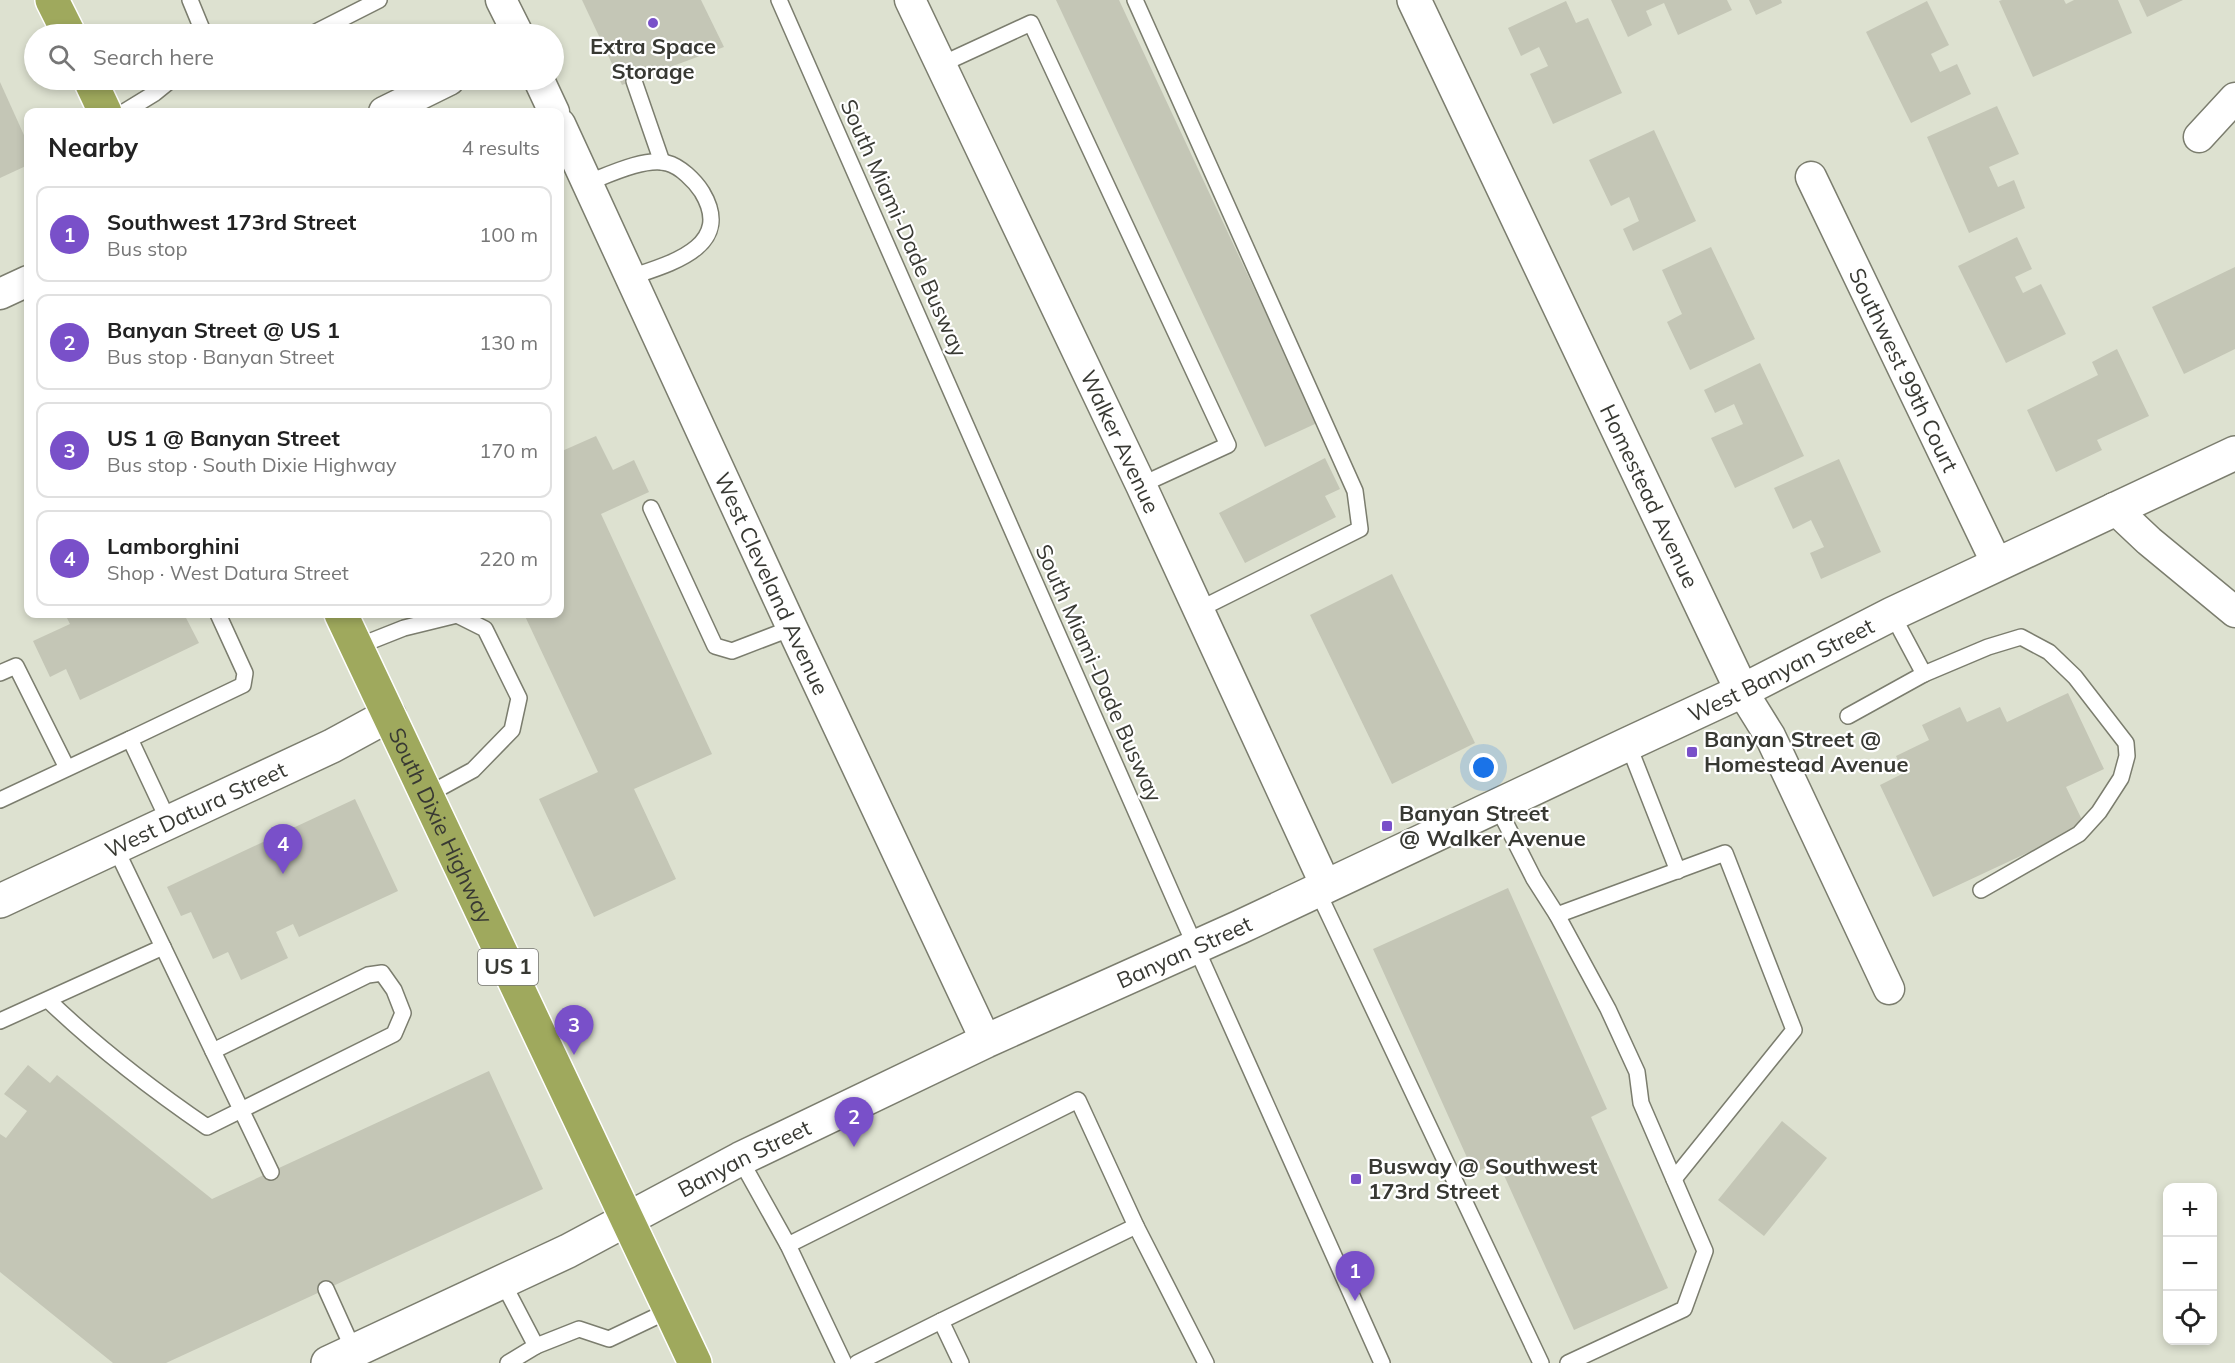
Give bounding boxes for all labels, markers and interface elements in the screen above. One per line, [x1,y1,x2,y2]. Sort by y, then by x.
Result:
marker: Extra Space Storage [646,16,660,30]
search box [24,24,564,90]
place label: Extra Space Storage [590,32,716,85]
icon: search [45,41,78,74]
text: Search here [93,43,214,71]
street label: South Miami-Dade Busway [834,95,974,361]
text: Nearby [48,131,138,164]
text: 4 results [462,135,540,160]
text: Southwest 173rd Street [107,208,356,236]
text: 1 [64,222,76,247]
text: 100 m [479,222,538,247]
text: Bus stop [107,236,187,261]
street label: Southwest 99th Court [1843,263,1965,477]
text: Banyan Street @ US 1 [107,316,340,344]
text: 2 [64,330,76,355]
text: 130 m [479,330,538,355]
text: Bus stop · Banyan Street [107,344,334,369]
street label: Walker Avenue [1074,365,1166,518]
street label: Homestead Avenue [1594,400,1705,592]
text: US 1 @ Banyan Street [107,424,340,452]
text: 3 [64,438,76,463]
text: 170 m [479,438,538,463]
text: Bus stop · South Dixie Highway [107,452,397,477]
street label: West Cleveland Avenue [708,468,835,699]
text: Lamborghini [107,532,240,560]
street label: South Miami-Dade Busway [1029,540,1169,806]
text: 4 [64,546,76,571]
text: 220 m [479,546,538,571]
text: Shop · West Datura Street [107,560,349,585]
street label: West Banyan Street [1683,612,1879,728]
street label: South Dixie Highway [383,723,499,928]
place label: Banyan Street @ Homestead Avenue [1704,725,1909,778]
marker: Banyan Street @ Homestead Avenue [1685,745,1699,759]
your location [1469,753,1498,782]
street label: West Datura Street [100,755,291,864]
place label: Banyan Street @ Walker Avenue [1399,799,1586,852]
marker: Banyan Street @ Walker Avenue [1380,819,1394,833]
pin: 4 [264,824,302,874]
street label: Banyan Street [1112,909,1257,995]
road number: US 1 [478,949,538,985]
pin: 3 [554,1006,594,1055]
pin: 2 [834,1098,874,1147]
street label: Banyan Street [673,1113,815,1204]
place label: Busway @ Southwest 173rd Street [1368,1152,1597,1205]
marker: Busway @ Southwest 173rd Street [1349,1172,1363,1186]
map controls [2163,1183,2217,1345]
button: + [2163,1183,2217,1237]
button: − [2163,1237,2217,1291]
pin: 1 [1336,1252,1374,1301]
button: locate [2163,1291,2217,1345]

